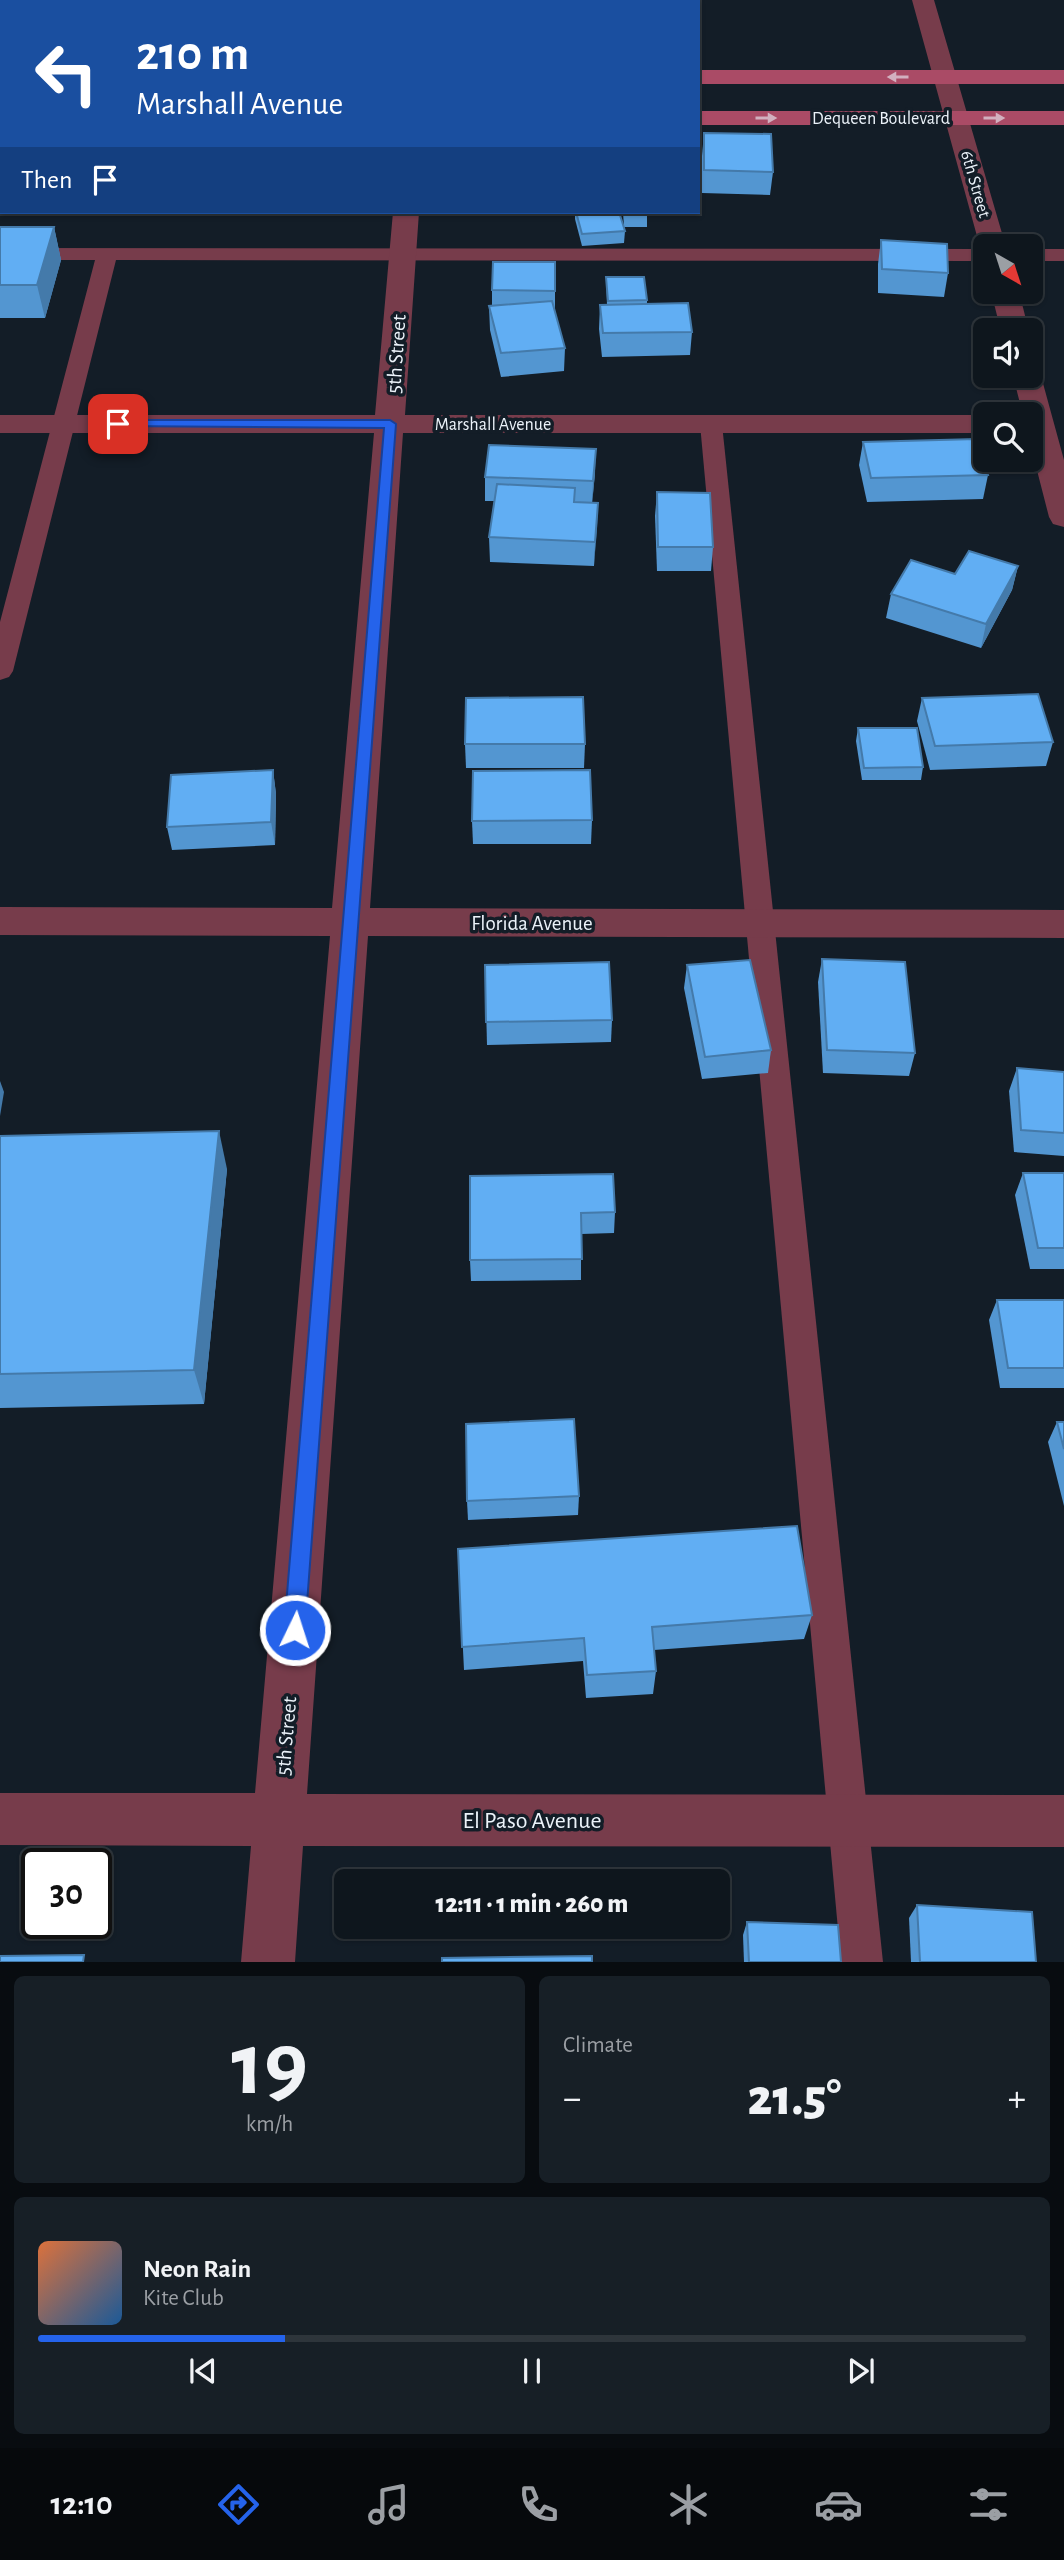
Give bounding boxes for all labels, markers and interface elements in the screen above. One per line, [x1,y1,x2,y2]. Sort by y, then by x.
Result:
icon: left [21,28,112,119]
text: 210 m [136,30,249,79]
one-way arrow [887,71,909,83]
text: Marshall Avenue [136,88,343,120]
street label: Dequeen Boulevard [812,110,950,128]
one-way arrow [756,112,778,124]
one-way arrow [983,112,1005,124]
street label: 6th Street [957,149,993,220]
icon: arrive [86,161,124,199]
text: Then [21,167,72,193]
north arrow [973,234,1043,304]
map controls [973,234,1043,472]
street label: 5th Street [383,313,410,394]
button: sound [973,318,1043,388]
pin [88,394,148,454]
button: search [973,402,1043,472]
icon: arrive [99,405,137,443]
street label: Marshall Avenue [435,416,551,434]
street label: Florida Avenue [471,913,593,934]
position arrow [258,1593,332,1667]
street label: 5th Street [273,1695,300,1776]
street label: El Paso Avenue [463,1809,601,1833]
speed limit sign: 30 [21,1848,112,1939]
text: 12:11 · 1 min · 260 m [436,1891,628,1917]
text: 19 [231,2020,308,2111]
text: Climate [563,2034,633,2057]
text: 21.5° [748,2072,841,2124]
text: − [563,2080,581,2118]
text: + [1008,2080,1026,2118]
text: km/h [246,2113,293,2136]
text: Neon Rain [143,2256,251,2282]
text: Kite Club [143,2287,224,2310]
icon: previous [184,2352,222,2390]
icon: pause [513,2352,551,2390]
icon: next [842,2352,880,2390]
icon: directions [214,2480,263,2529]
icon: music [364,2480,413,2529]
icon: phone [514,2480,563,2529]
icon: climate [664,2480,713,2529]
icon: car [814,2480,863,2529]
icon: filters [964,2480,1013,2529]
text: 12:10 [51,2488,113,2520]

